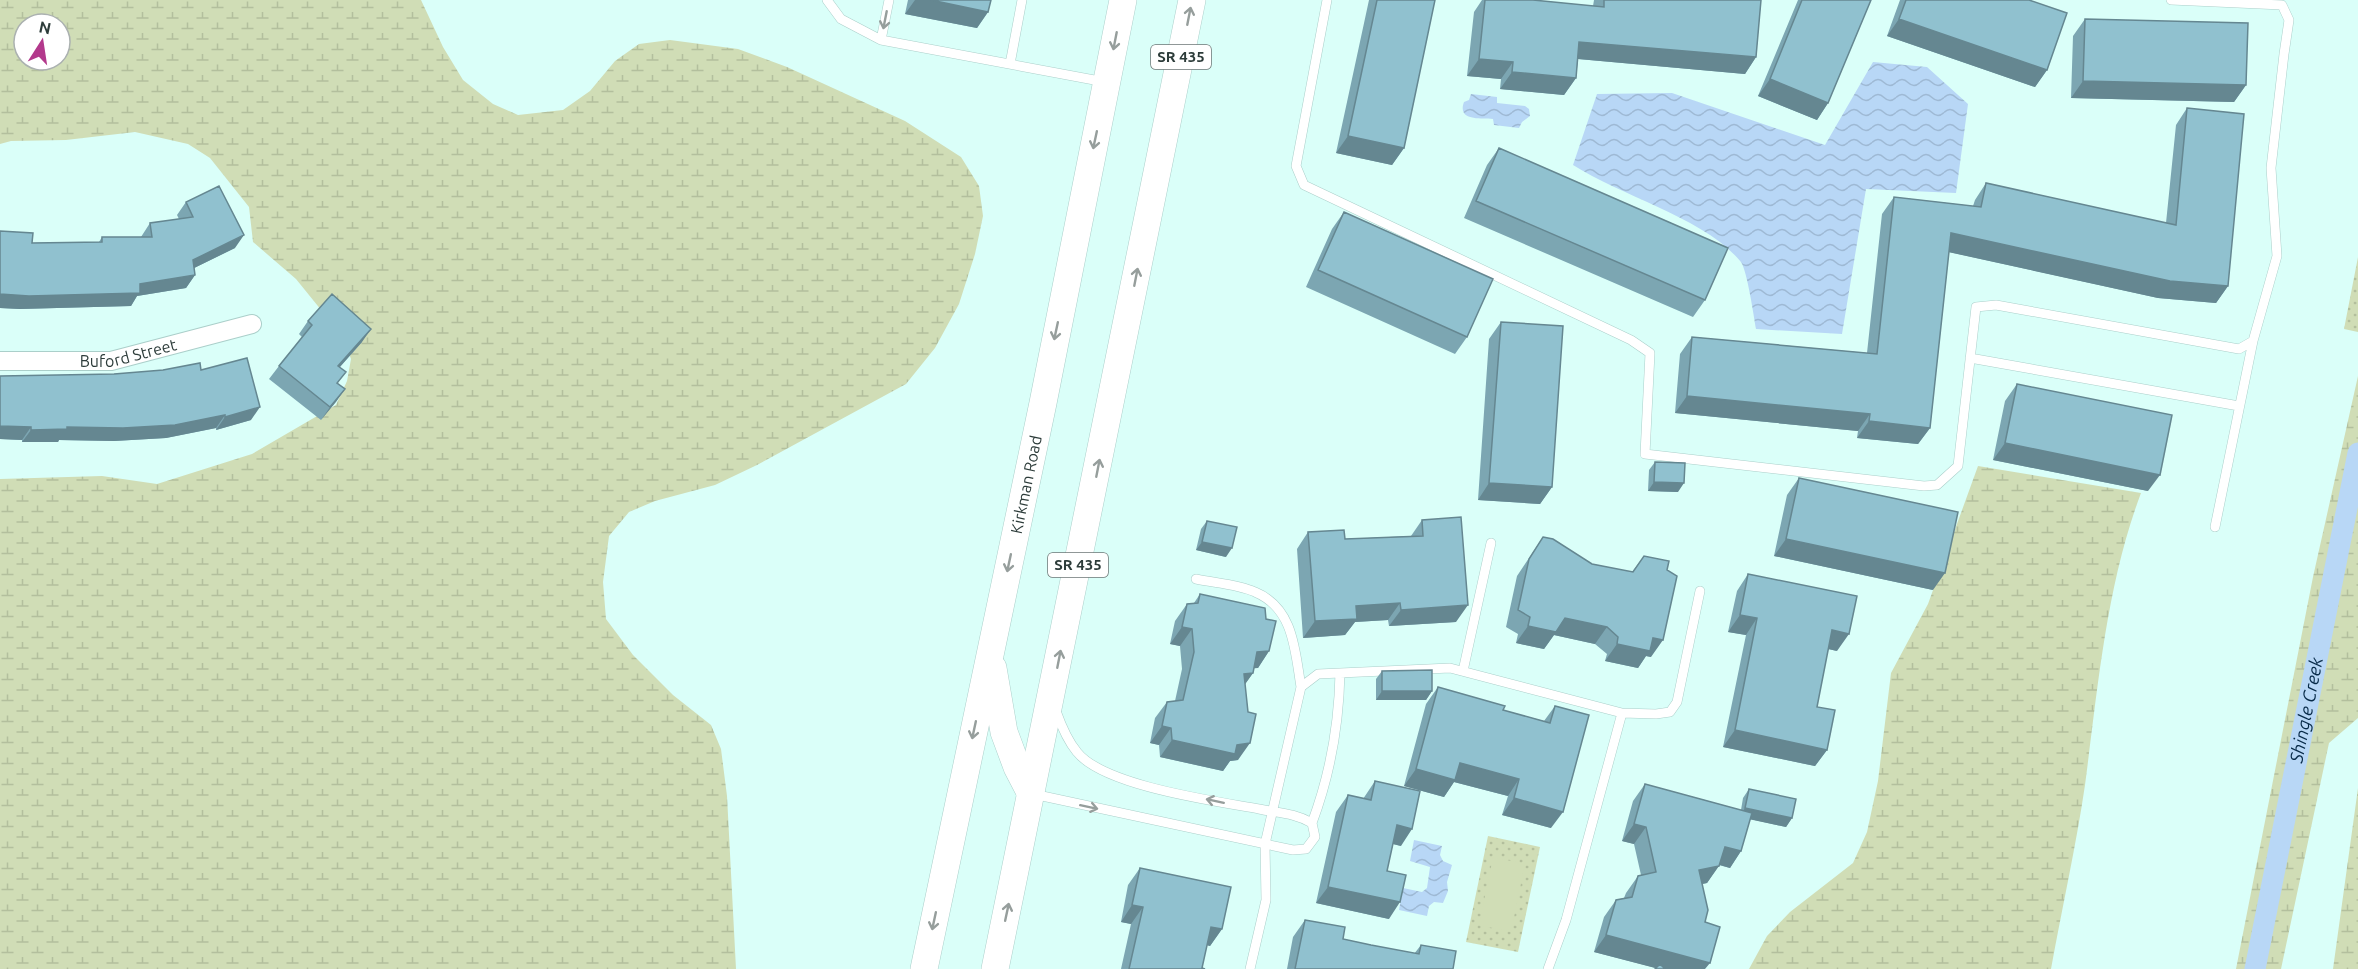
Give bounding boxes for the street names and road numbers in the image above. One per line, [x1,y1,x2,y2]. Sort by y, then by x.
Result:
road number: SR 435 [1151,45,1211,69]
street label: Buford Street [80,335,179,370]
street label: Kirkman Road [1007,434,1045,535]
road number: SR 435 [1048,553,1108,577]

